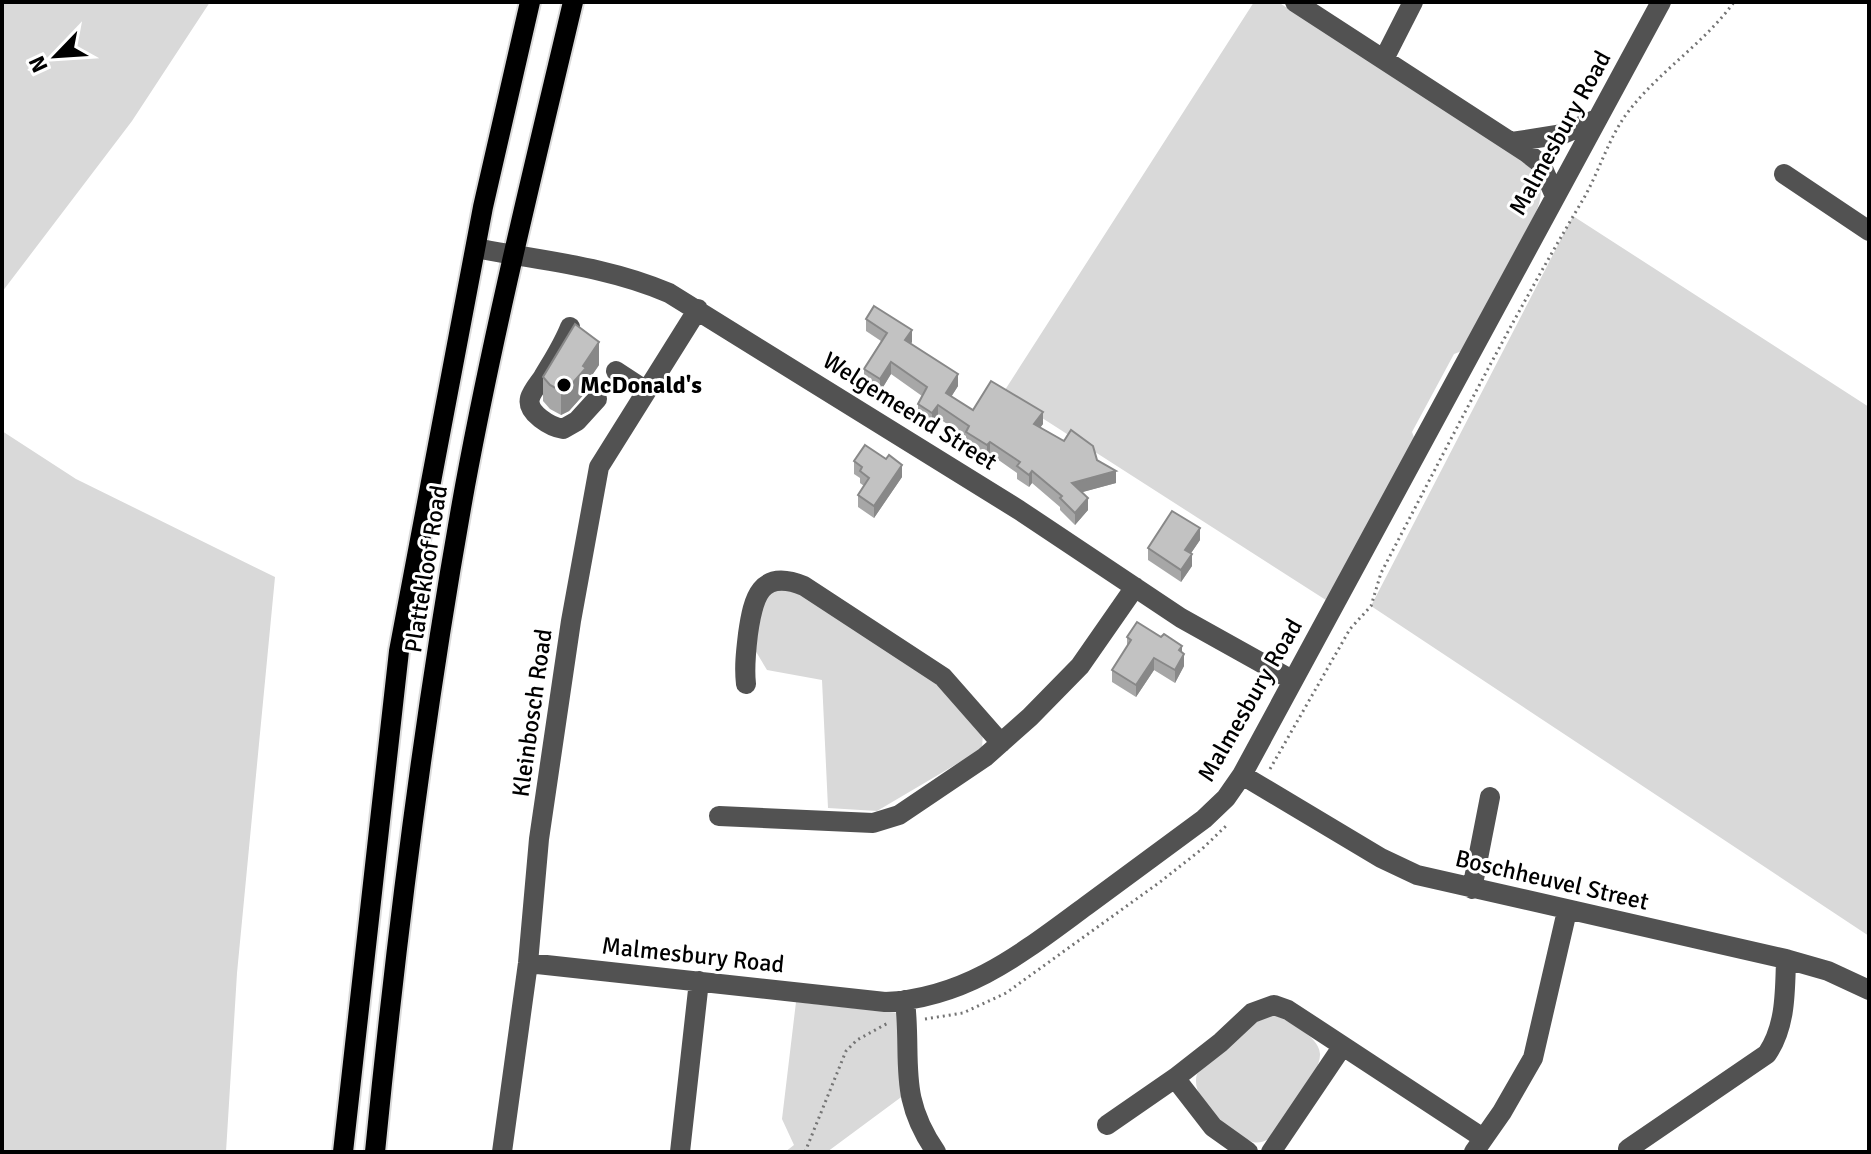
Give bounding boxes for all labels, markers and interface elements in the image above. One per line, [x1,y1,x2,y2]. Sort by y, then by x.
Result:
north arrow [16,16,96,96]
street label: Malmesbury Road [1502,46,1618,220]
text: N [23,52,54,77]
street label: Welgemeend Street [817,345,1003,477]
place label: McDonald's [580,370,702,400]
marker: McDonald's [555,376,573,394]
street label: Plattekloof Road [398,483,454,655]
street label: Malmesbury Road [1191,613,1309,787]
street label: Kleinbosch Road [505,627,559,799]
street label: Boschheuvel Street [1452,843,1652,917]
street label: Malmesbury Road [600,930,786,980]

